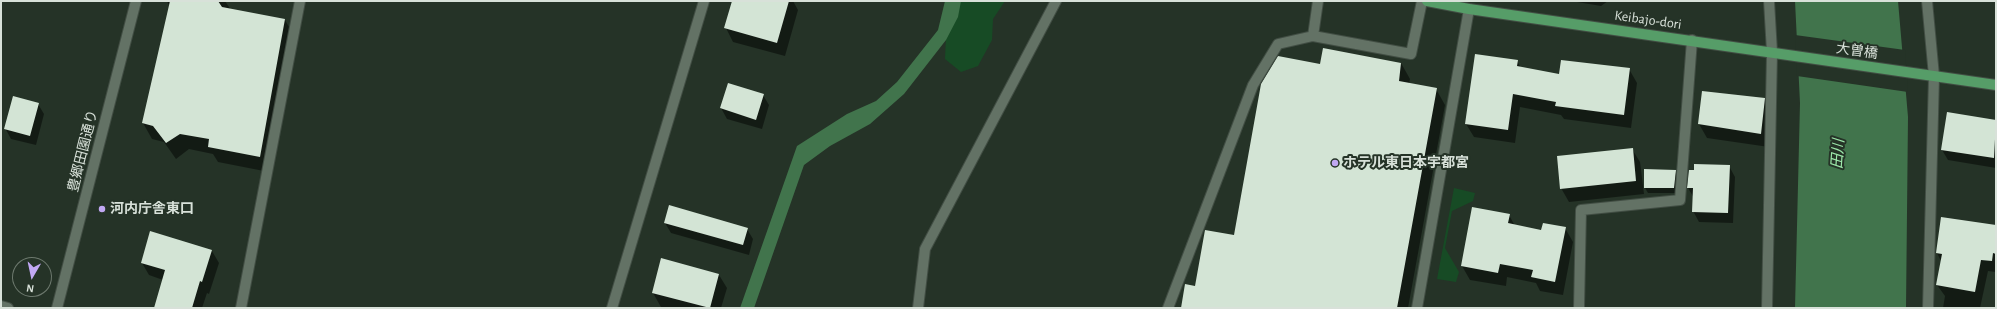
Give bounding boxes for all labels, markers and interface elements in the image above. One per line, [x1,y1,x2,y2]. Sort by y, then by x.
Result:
street label: Keibajo-dori [1613,7,1683,33]
street label: 大曽橋 [1835,40,1879,62]
street label: 豊郷田園通り [65,108,101,194]
water label: 田川 [1828,138,1848,170]
place label: ホテル東日本宇都宮 [1343,155,1469,171]
marker: ホテル東日本宇都宮 [1330,158,1340,168]
place label: 河内庁舎東口 [110,201,194,217]
marker: 河内庁舎東口 [97,204,107,214]
north arrow [12,257,52,297]
text: N [26,282,35,294]

